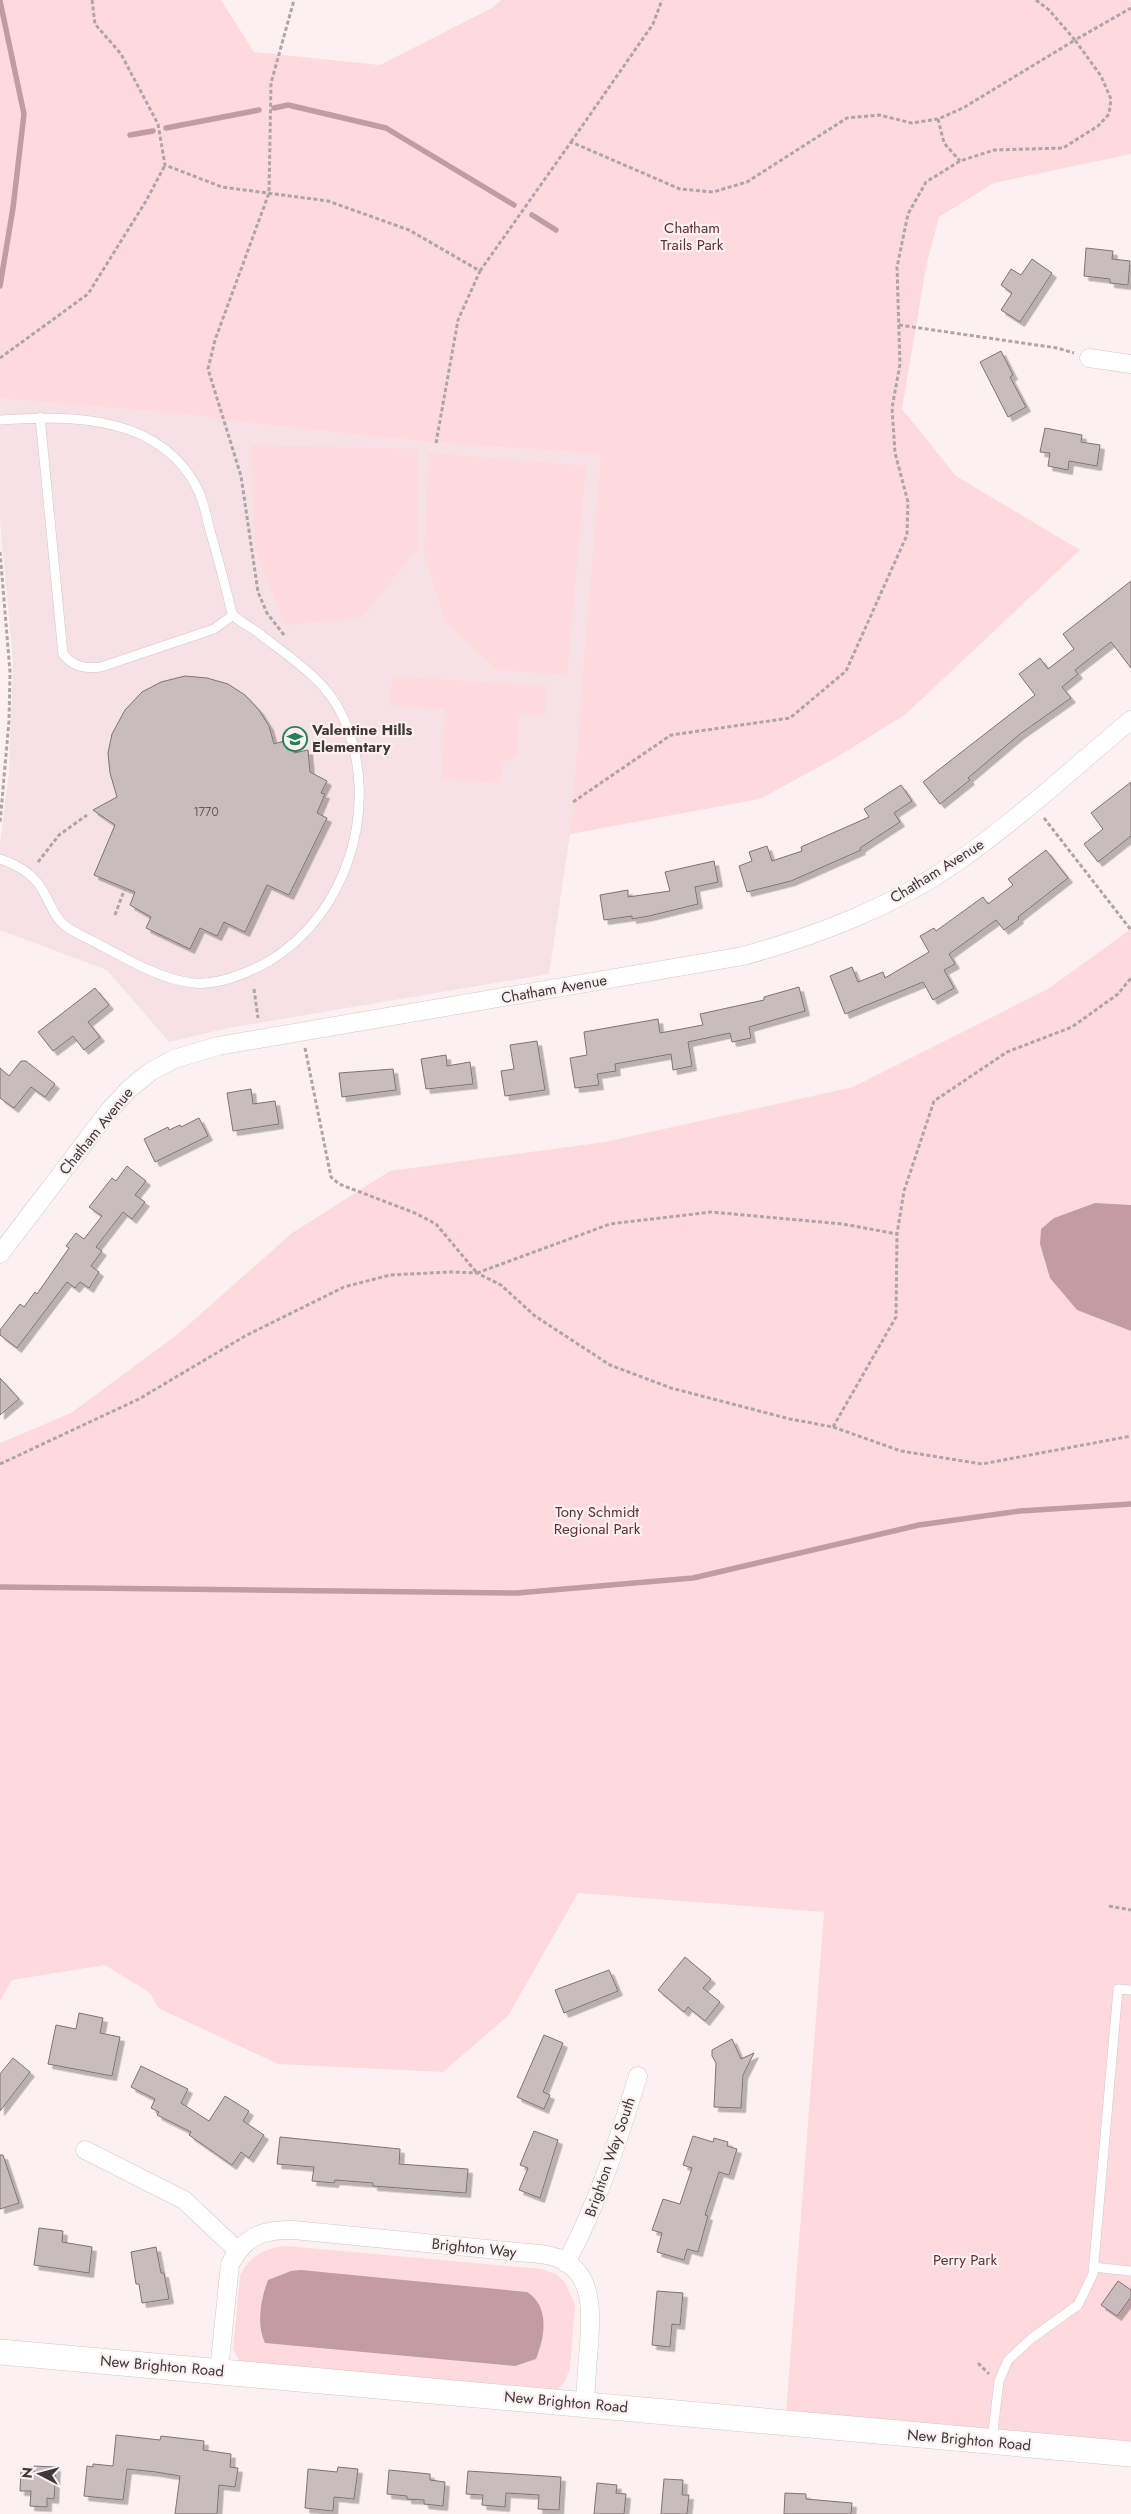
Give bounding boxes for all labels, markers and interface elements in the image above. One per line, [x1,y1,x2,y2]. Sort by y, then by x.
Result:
park label: Chatham Trails Park [661,217,724,256]
place label: Valentine Hills Elementary [311,719,413,758]
school or university icon: Valentine Hills Elementary [282,726,308,752]
house number: 1770 [193,803,219,821]
street label: Chatham Avenue [886,833,988,909]
street label: Chatham Avenue [499,969,609,1009]
street label: Chatham Avenue [54,1082,138,1179]
park label: Tony Schmidt Regional Park [554,1501,641,1540]
street label: Brighton Way South [579,2094,641,2220]
street label: Brighton Way [431,2233,518,2263]
park label: Perry Park [933,2249,997,2271]
street label: New Brighton Road [99,2350,225,2382]
street label: New Brighton Road [503,2386,629,2418]
street label: New Brighton Road [906,2424,1032,2456]
north arrow [15,2449,65,2499]
text: N [17,2466,38,2479]

